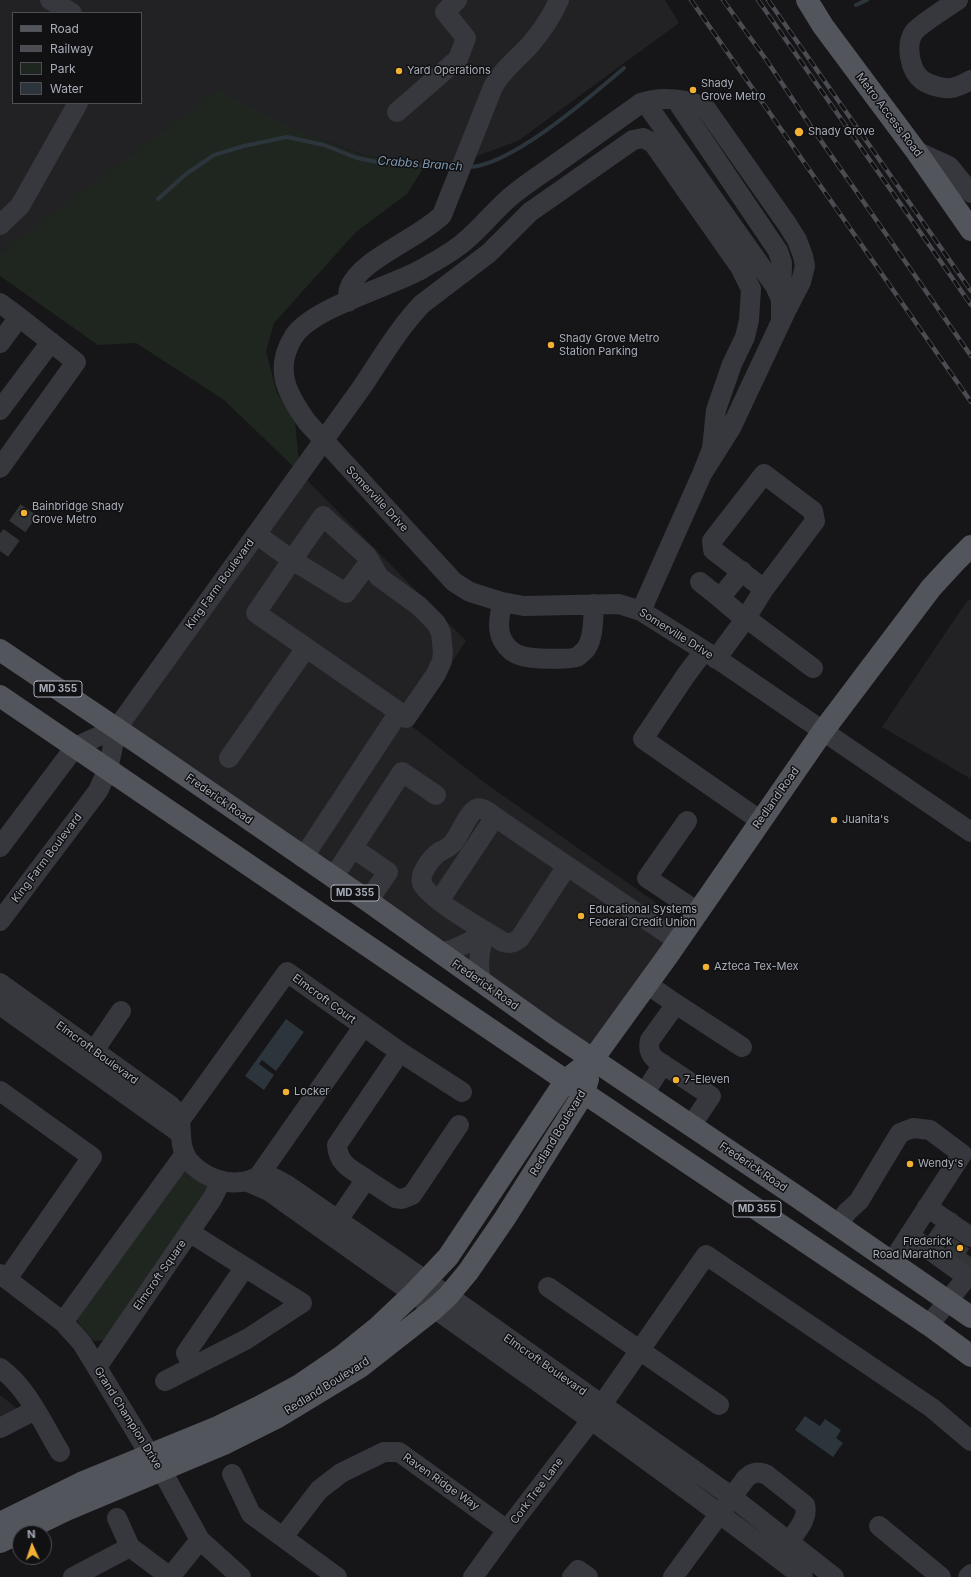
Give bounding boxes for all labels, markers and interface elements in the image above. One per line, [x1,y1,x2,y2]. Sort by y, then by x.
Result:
legend [12,12,142,104]
text: Road [50,21,79,36]
text: Railway [50,41,93,56]
text: Park [50,61,76,76]
place label: Yard Operations [407,64,491,78]
marker: Yard Operations [394,66,404,76]
street label: Metro Access Road [853,71,925,159]
place label: Shady Grove Metro [701,77,766,103]
text: Water [50,81,83,96]
marker: Shady Grove Metro [688,85,698,95]
place label: Shady Grove [808,125,875,139]
marker: Shady Grove [793,126,805,138]
water label: Crabbs Branch [377,154,463,174]
place label: Shady Grove Metro Station Parking [559,332,659,358]
marker: Shady Grove Metro Station Parking [546,340,556,350]
street label: Somerville Drive [343,463,411,535]
place label: Bainbridge Shady Grove Metro [32,500,124,526]
marker: Bainbridge Shady Grove Metro [19,508,29,518]
street label: King Farm Boulevard [183,536,257,632]
street label: Somerville Drive [636,606,716,662]
road number: MD 355 [34,681,82,697]
street label: Redland Road [750,765,802,831]
street label: Frederick Road [183,771,255,827]
street label: King Farm Boulevard [9,811,85,905]
place label: Juanita's [842,813,889,827]
marker: Juanita's [829,815,839,825]
road number: MD 355 [331,885,379,901]
place label: Educational Systems Federal Credit Union [589,903,697,929]
marker: Educational Systems Federal Credit Union [576,911,586,921]
street label: Frederick Road [449,957,521,1013]
place label: Azteca Tex-Mex [714,960,799,974]
marker: Azteca Tex-Mex [701,962,711,972]
street label: Elmcroft Court [290,972,358,1026]
street label: Elmcroft Boulevard [53,1019,141,1087]
place label: 7-Eleven [684,1073,730,1087]
marker: 7-Eleven [671,1075,681,1085]
place label: Locker [294,1085,329,1099]
marker: Locker [281,1087,291,1097]
street label: Redland Boulevard [527,1088,589,1178]
street label: Frederick Road [717,1140,789,1194]
place label: Wendy's [918,1157,963,1171]
marker: Wendy's [905,1159,915,1169]
road number: MD 355 [733,1201,781,1217]
place label: Frederick Road Marathon [873,1235,952,1261]
street label: Elmcroft Square [131,1237,189,1313]
marker: Frederick Road Marathon [955,1243,965,1253]
street label: Elmcroft Boulevard [501,1331,589,1399]
street label: Redland Boulevard [282,1355,372,1417]
street label: Grand Champion Drive [91,1364,165,1472]
street label: Raven Ridge Way [400,1451,482,1513]
street label: Cork Tree Lane [508,1455,566,1527]
north arrow [12,1525,52,1565]
text: N [27,1527,36,1541]

